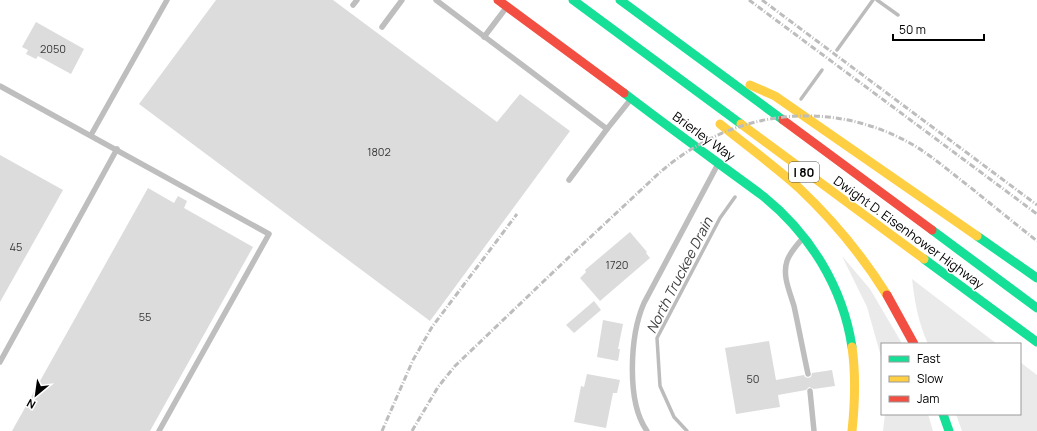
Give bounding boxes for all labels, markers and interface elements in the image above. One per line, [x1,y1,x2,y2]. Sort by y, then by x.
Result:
scale bar [893,16,984,42]
text: 50 m [899,21,926,38]
house number: 2050 [40,41,66,56]
street label: Brierley Way [669,107,739,165]
house number: 1802 [367,144,391,159]
road number: I 80 [789,162,819,182]
street label: Dwight D. Eisenhower Highway [830,171,988,293]
water label: North Truckee Drain [642,213,717,336]
house number: 45 [10,239,22,254]
house number: 1720 [606,257,628,272]
house number: 55 [139,309,151,324]
legend [881,343,1021,415]
text: Fast [917,350,941,367]
text: Slow [917,370,943,387]
house number: 50 [746,371,760,386]
north arrow [16,375,56,415]
text: Jam [917,390,939,407]
text: N [24,396,38,413]

